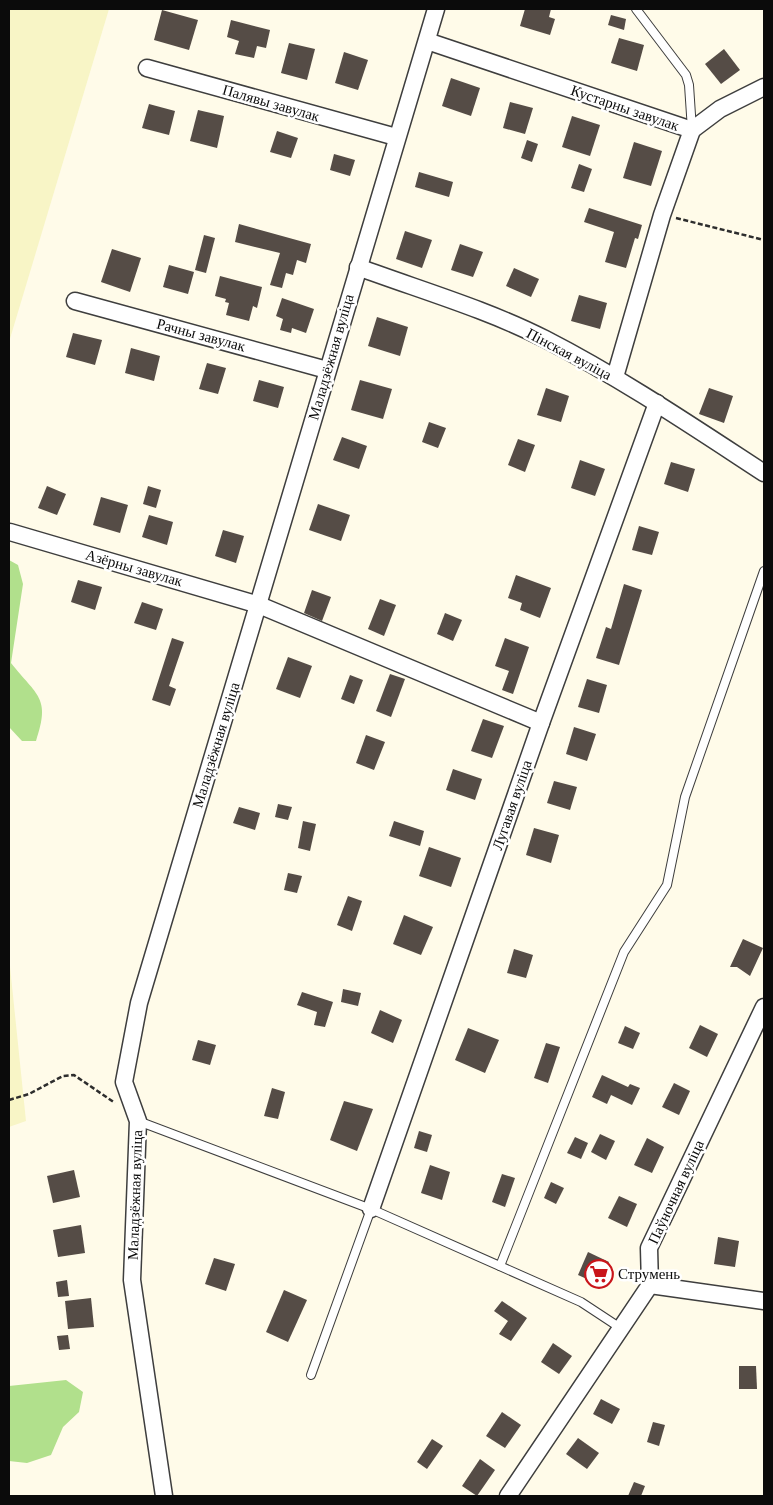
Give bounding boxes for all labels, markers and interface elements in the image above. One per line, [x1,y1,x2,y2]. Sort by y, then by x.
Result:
street label: Палявы завулак [221,81,322,125]
street label: Кустарны завулак [569,82,682,134]
street label: Маладзёжная вуліца [305,292,357,422]
street label: Рачны завулак [155,315,248,355]
street label: Пінская вуліца [524,325,614,383]
street label: Азёрны завулак [84,547,185,590]
street label: Маладзёжная вуліца [189,680,243,810]
street label: Лугавая вуліца [489,758,535,852]
street label: Маладзёжная вуліца [125,1129,145,1260]
street label: Паўночная вуліца [645,1137,707,1246]
supermarket icon: Струмень [584,1259,614,1289]
place label: Струмень [618,1266,680,1282]

